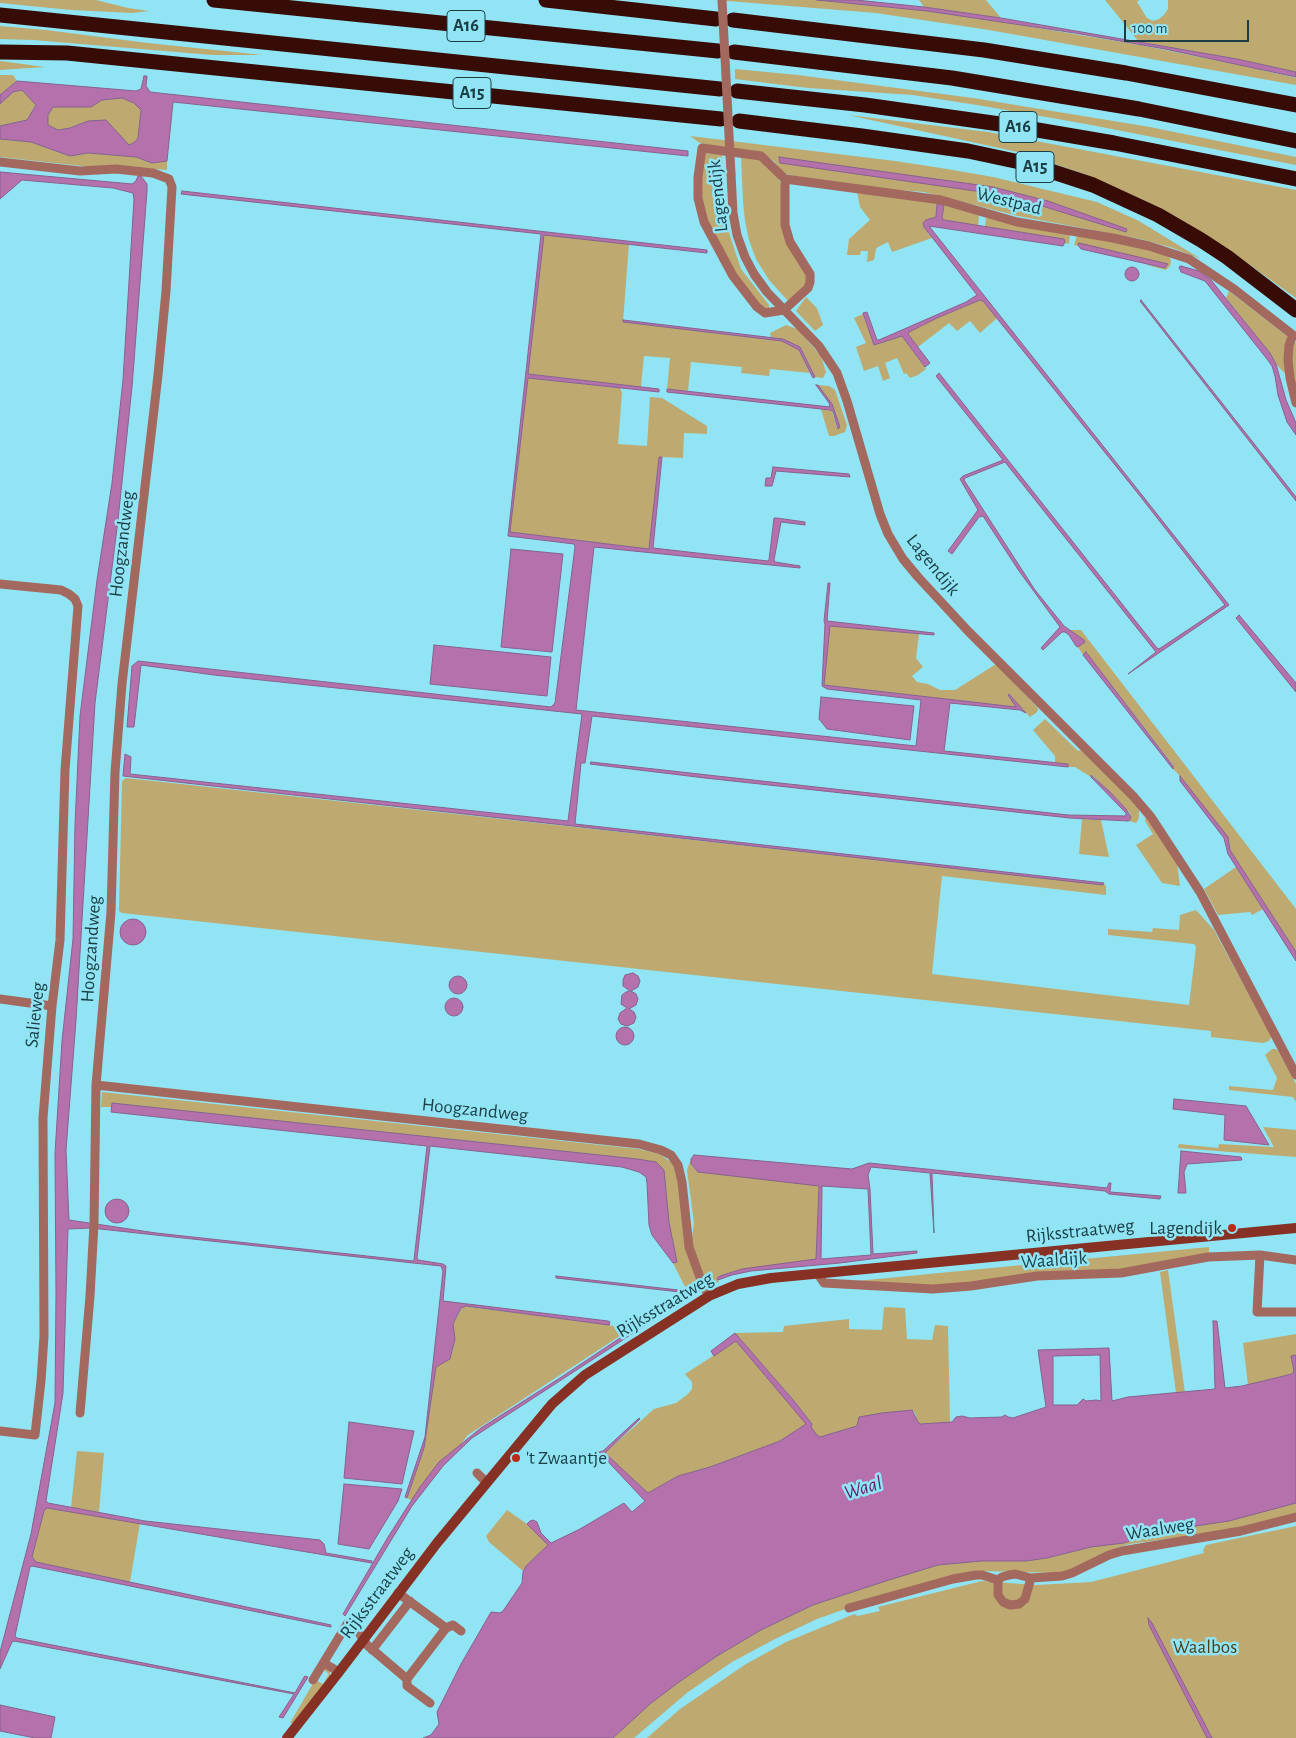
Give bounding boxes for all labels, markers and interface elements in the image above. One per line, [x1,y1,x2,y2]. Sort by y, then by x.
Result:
road number: A16 [447,10,485,42]
scale bar [1126,10,1251,42]
text: 100 m [1132,21,1167,36]
road number: A15 [453,78,491,109]
road number: A16 [999,111,1037,142]
road number: A15 [1016,152,1054,182]
street label: Lagendijk [703,159,733,233]
street label: Westpad [974,182,1044,220]
street label: Hoogzandweg [104,490,140,598]
street label: Lagendijk [901,530,965,600]
street label: Hoogzandweg [76,895,106,1003]
street label: Salieweg [20,981,50,1049]
street label: Hoogzandweg [421,1093,529,1127]
street label: Rijksstraatweg [1025,1214,1135,1248]
place label: Lagendijk [1149,1217,1222,1239]
marker: Lagendijk [1226,1222,1238,1234]
street label: Waaldijk [1020,1246,1088,1274]
street label: Rijksstraatweg [612,1267,718,1343]
place label: 't Zwaantje [526,1447,607,1469]
marker: 't Zwaantje [510,1452,522,1464]
water label: Waal [841,1471,885,1505]
street label: Waalweg [1124,1512,1196,1546]
street label: Rijksstraatweg [335,1543,419,1643]
park label: Waalbos [1173,1636,1237,1658]

